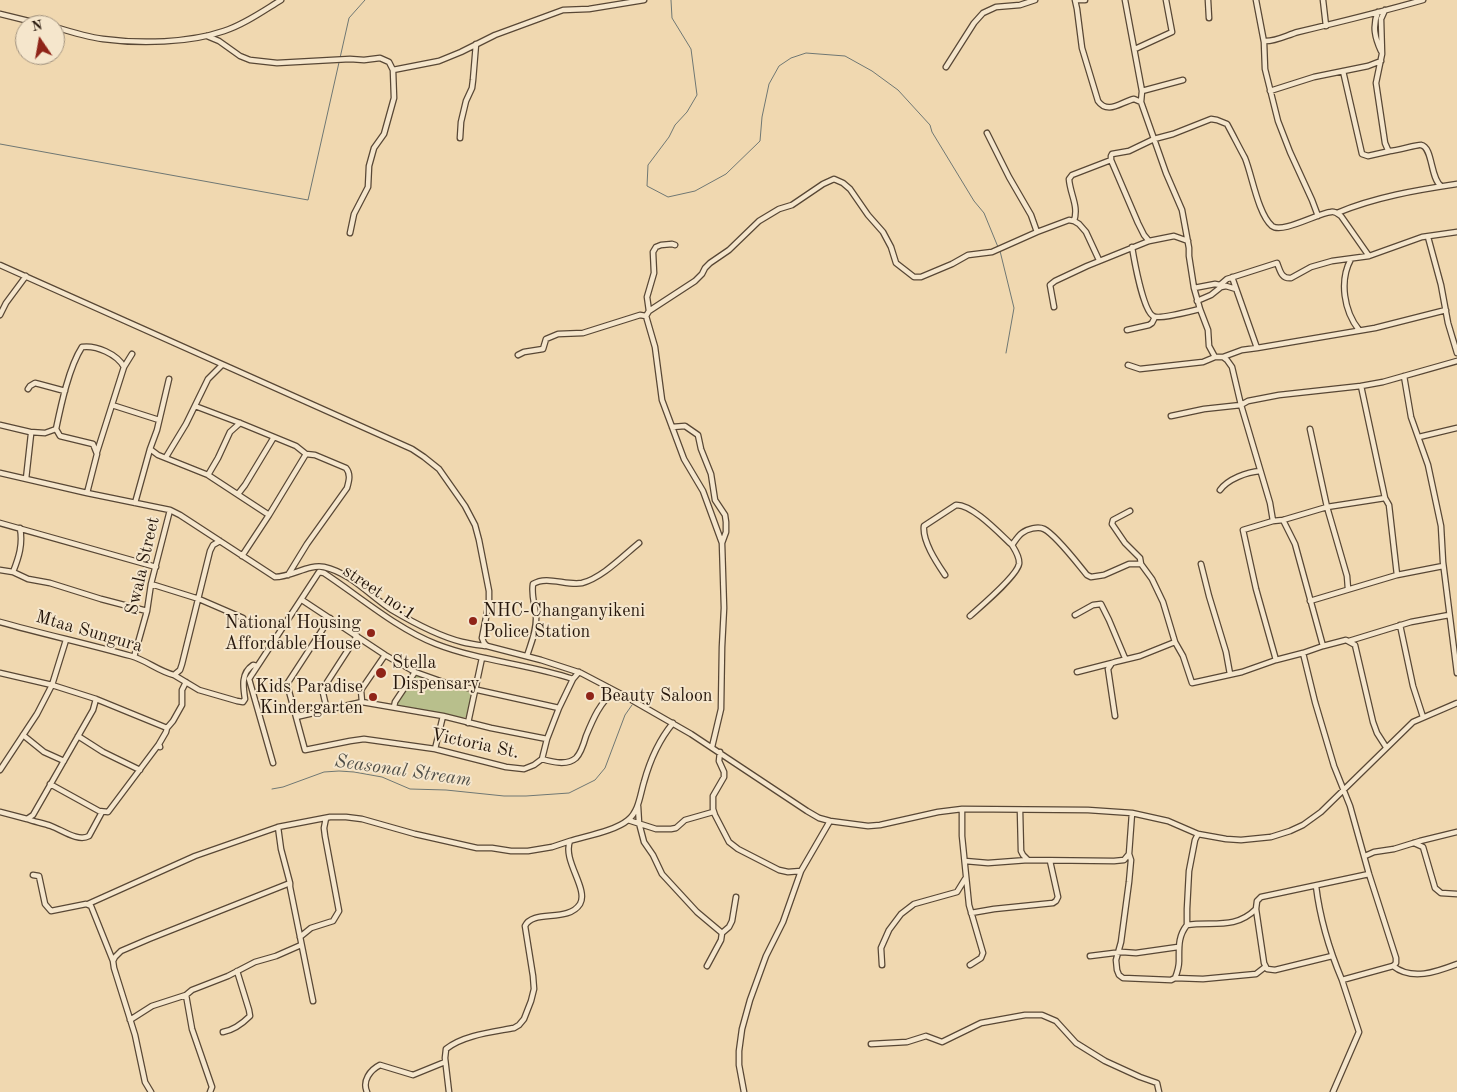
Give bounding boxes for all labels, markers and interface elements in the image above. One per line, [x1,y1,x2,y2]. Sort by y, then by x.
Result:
north arrow [15,15,65,65]
text: N [30,18,44,34]
street label: Swala Street [121,515,165,617]
street label: street no:1 [338,561,420,625]
place label: NHC-Changanyikeni Police Station [483,600,645,642]
street label: Mtaa Sungura [33,606,145,658]
place label: National Housing Affordable House [225,612,361,654]
marker: NHC-Changanyikeni Police Station [467,615,479,627]
marker: National Housing Affordable House [365,627,377,639]
place label: Stella Dispensary [392,652,480,694]
marker: Stella Dispensary [374,666,388,680]
place label: Kids Paradise Kindergarten [255,676,363,719]
place label: Beauty Saloon [600,685,713,707]
marker: Beauty Saloon [584,690,596,702]
marker: Kids Paradise Kindergarten [367,691,379,703]
street label: Victoria St. [429,724,521,764]
water label: Seasonal Stream [333,750,473,792]

